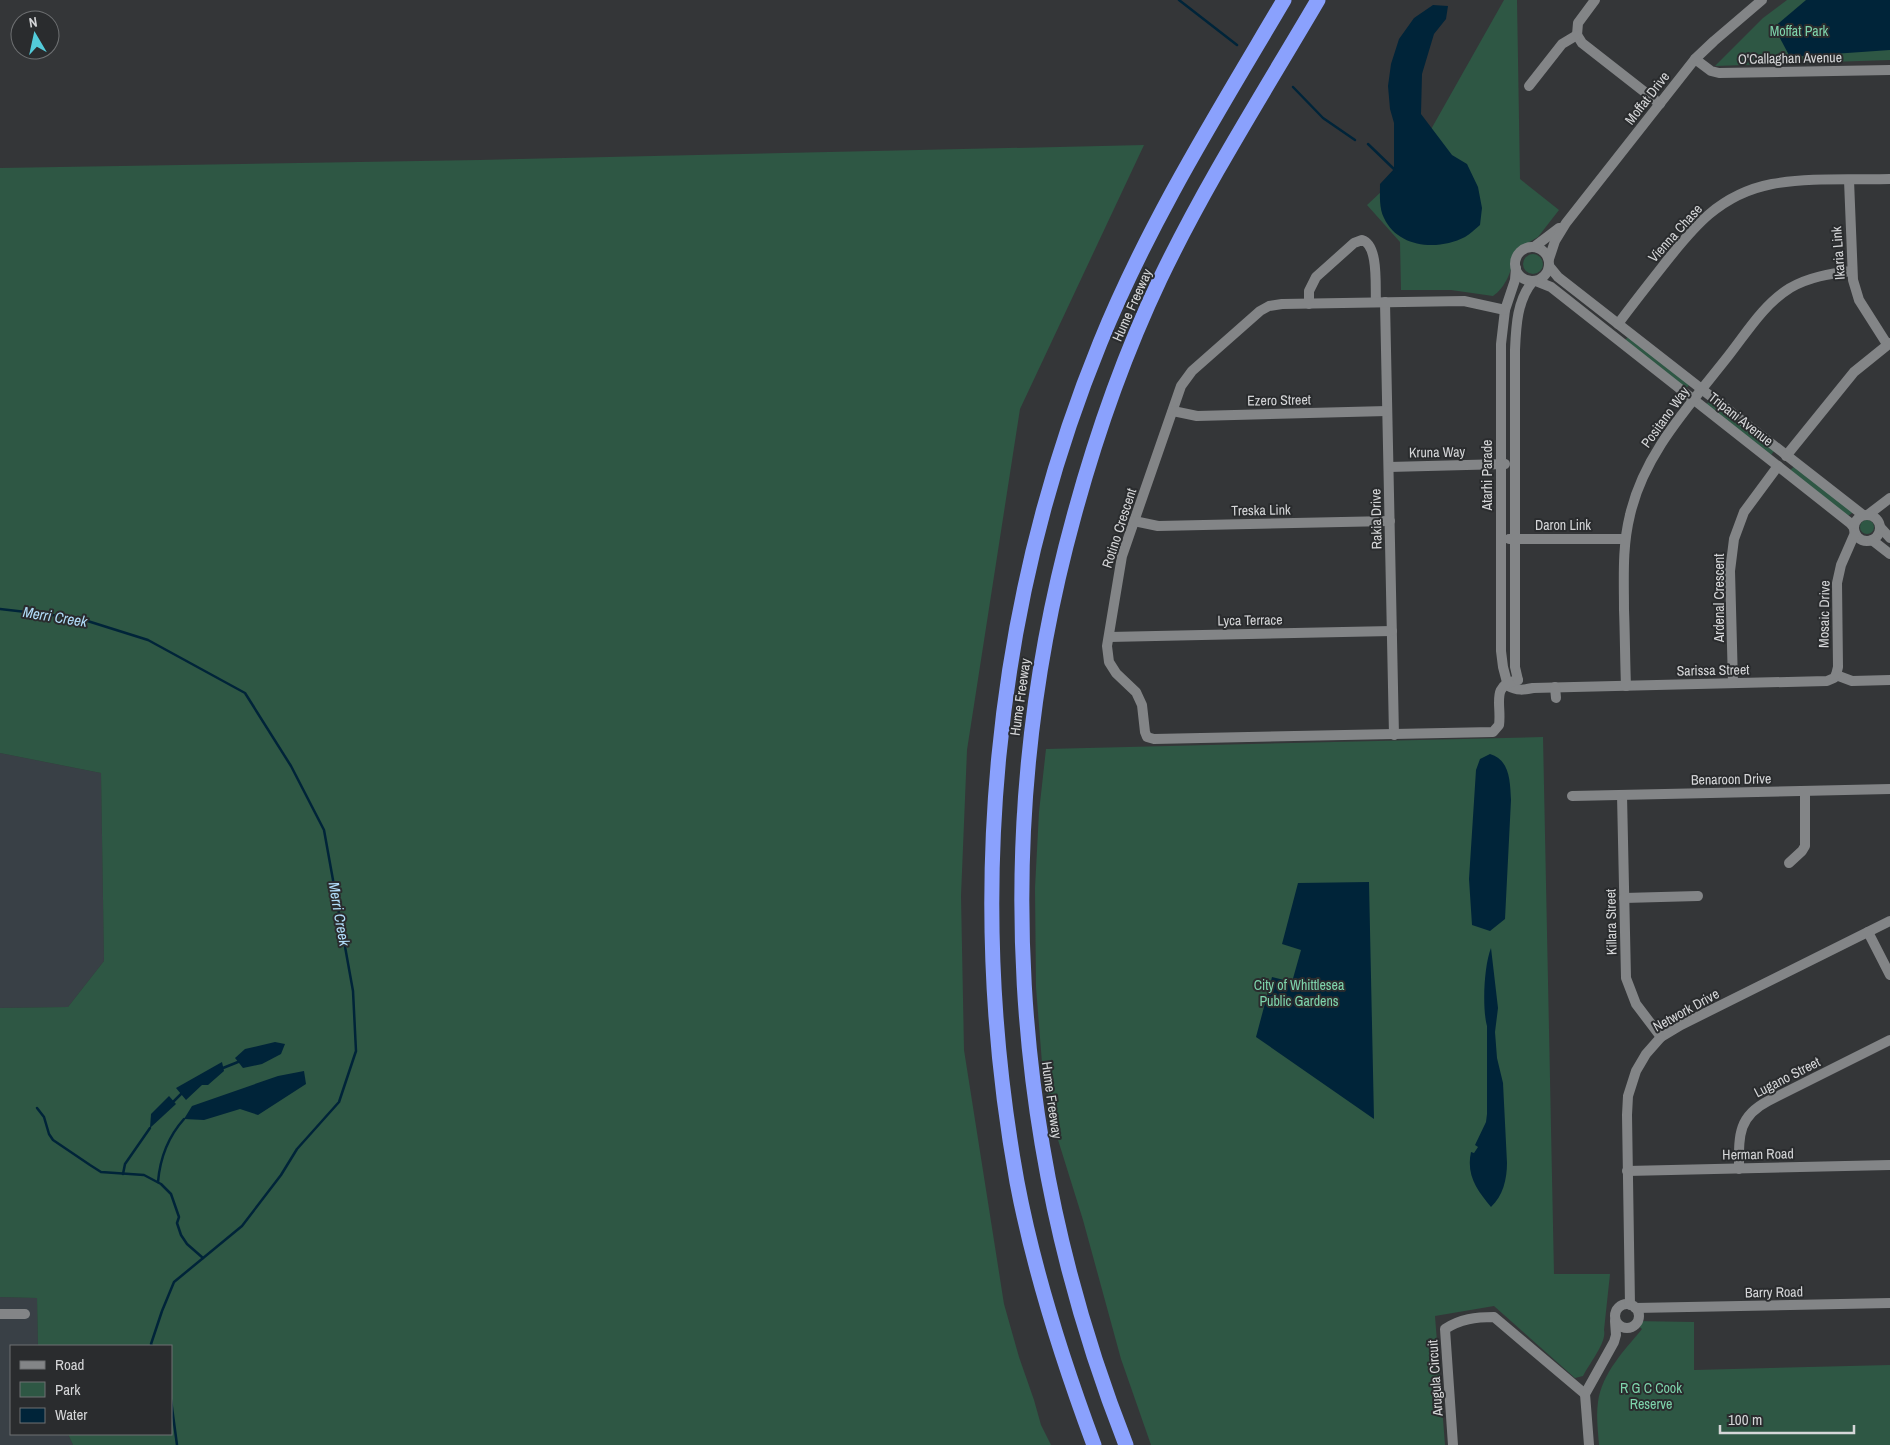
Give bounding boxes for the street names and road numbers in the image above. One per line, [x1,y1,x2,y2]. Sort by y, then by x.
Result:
street label: O'Callaghan Avenue [1738,48,1842,68]
street label: Moffat Drive [1621,68,1673,128]
street label: Vienna Chase [1644,200,1706,266]
street label: Ikaria Link [1827,225,1849,280]
street label: Hume Freeway [1108,266,1156,344]
street label: Positano Way [1637,383,1693,451]
street label: Tripani Avenue [1705,388,1777,450]
street label: Ezero Street [1247,390,1311,410]
street label: Atarhi Parade [1478,440,1496,511]
street label: Kruna Way [1409,443,1466,461]
street label: Rotino Crescent [1098,486,1140,570]
street label: Rakia Drive [1366,489,1386,549]
street label: Treska Link [1231,500,1291,520]
street label: Daron Link [1535,516,1591,534]
street label: Ardenal Crescent [1710,554,1728,643]
street label: Mosaic Drive [1814,580,1834,648]
street label: Lyca Terrace [1217,610,1283,630]
street label: Hume Freeway [1006,657,1034,737]
street label: Sarissa Street [1676,660,1750,680]
street label: Benaroon Drive [1691,769,1771,789]
street label: Killara Street [1601,889,1621,955]
street label: Network Drive [1650,985,1722,1035]
street label: Lugano Street [1751,1053,1823,1101]
street label: Hume Freeway [1038,1060,1066,1140]
street label: Herman Road [1722,1144,1794,1164]
street label: Barry Road [1745,1282,1803,1302]
street label: Arugula Circuit [1423,1339,1447,1418]

